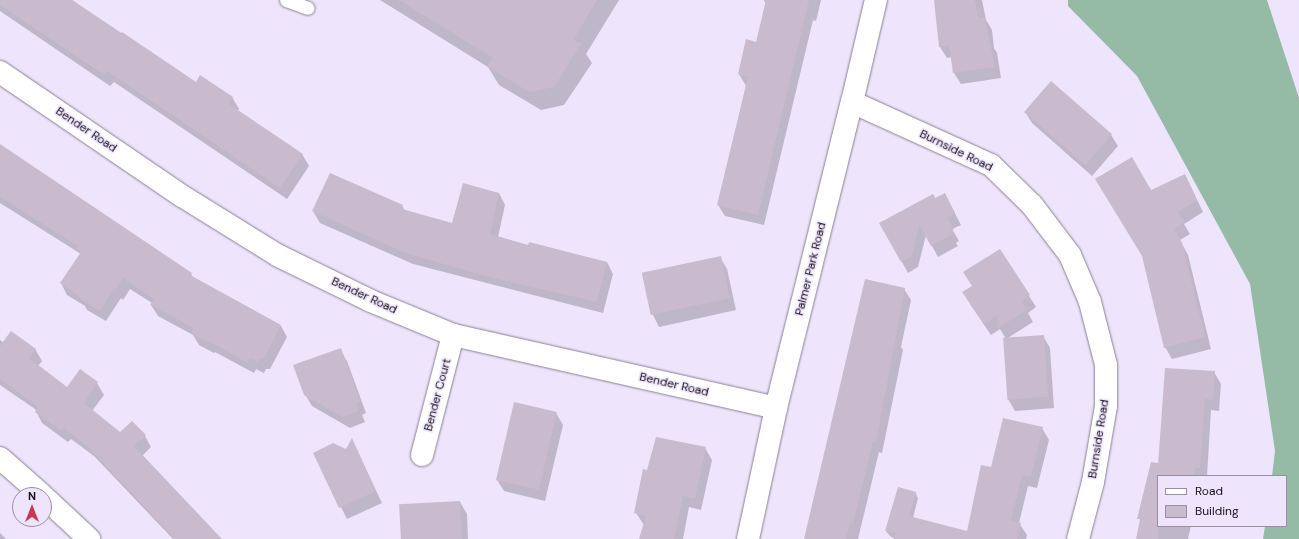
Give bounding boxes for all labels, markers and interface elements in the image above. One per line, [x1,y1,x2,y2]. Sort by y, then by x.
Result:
street label: Bender Road [53,104,119,156]
street label: Burnside Road [917,127,995,175]
street label: Palmer Park Road [792,221,830,317]
street label: Bender Road [329,275,399,317]
street label: Bender Court [421,357,455,433]
street label: Bender Road [638,370,710,400]
street label: Burnside Road [1086,398,1112,480]
legend [1157,475,1287,527]
text: Road [1195,483,1223,499]
north arrow [12,487,52,527]
text: N [28,489,36,503]
text: Building [1195,503,1239,519]

